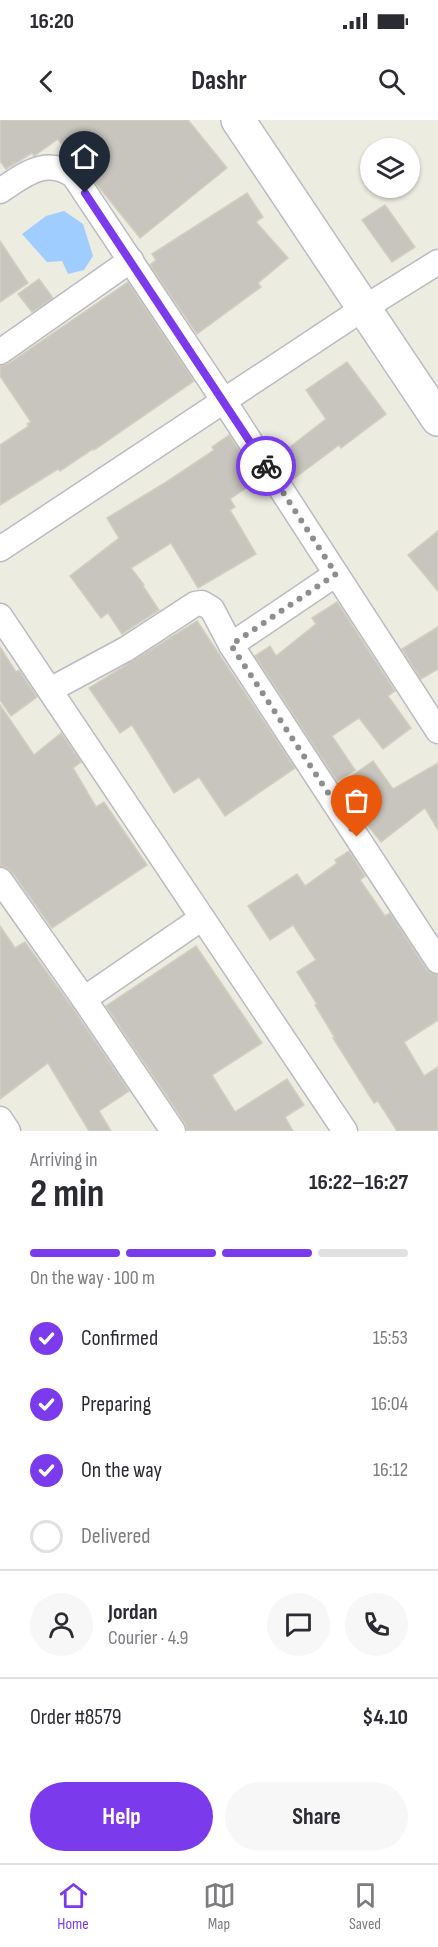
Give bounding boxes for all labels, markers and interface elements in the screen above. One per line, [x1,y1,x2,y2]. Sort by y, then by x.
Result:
text: 16:20 [30,8,74,35]
icon: back [30,65,63,98]
text: Dashr [191,65,247,97]
icon: search [375,65,408,98]
pin [59,131,110,193]
map controls [360,138,420,198]
button: layers [360,138,420,198]
icon: home [68,140,101,173]
courier [236,436,296,496]
icon: bike [250,450,283,483]
pin [331,775,382,837]
icon: bag [340,784,373,817]
text: Arriving in [30,1148,98,1172]
text: 16:22–16:27 [309,1169,408,1196]
text: 2 min [30,1171,104,1218]
text: On the way · 100 m [30,1266,155,1290]
icon: check [30,1322,63,1355]
text: Confirmed [81,1325,158,1352]
text: 15:53 [373,1326,408,1350]
icon: check [30,1388,63,1421]
text: Preparing [81,1391,151,1418]
text: 16:04 [371,1392,408,1416]
icon: check [30,1454,63,1487]
text: On the way [81,1457,162,1484]
text: 16:12 [373,1458,408,1482]
text: Delivered [81,1523,150,1550]
button: person [30,1593,93,1656]
button: chat [267,1593,330,1656]
button: phone [345,1593,408,1656]
text: Jordan [108,1599,157,1626]
text: Courier · 4.9 [108,1626,188,1650]
text: Order #8579 [30,1704,122,1731]
text: $4.10 [362,1704,408,1731]
button: Help [30,1782,213,1851]
button: Share [225,1782,408,1851]
tab: Home [57,1879,90,1934]
tab: Map [203,1879,236,1934]
tab: Saved [349,1879,382,1934]

